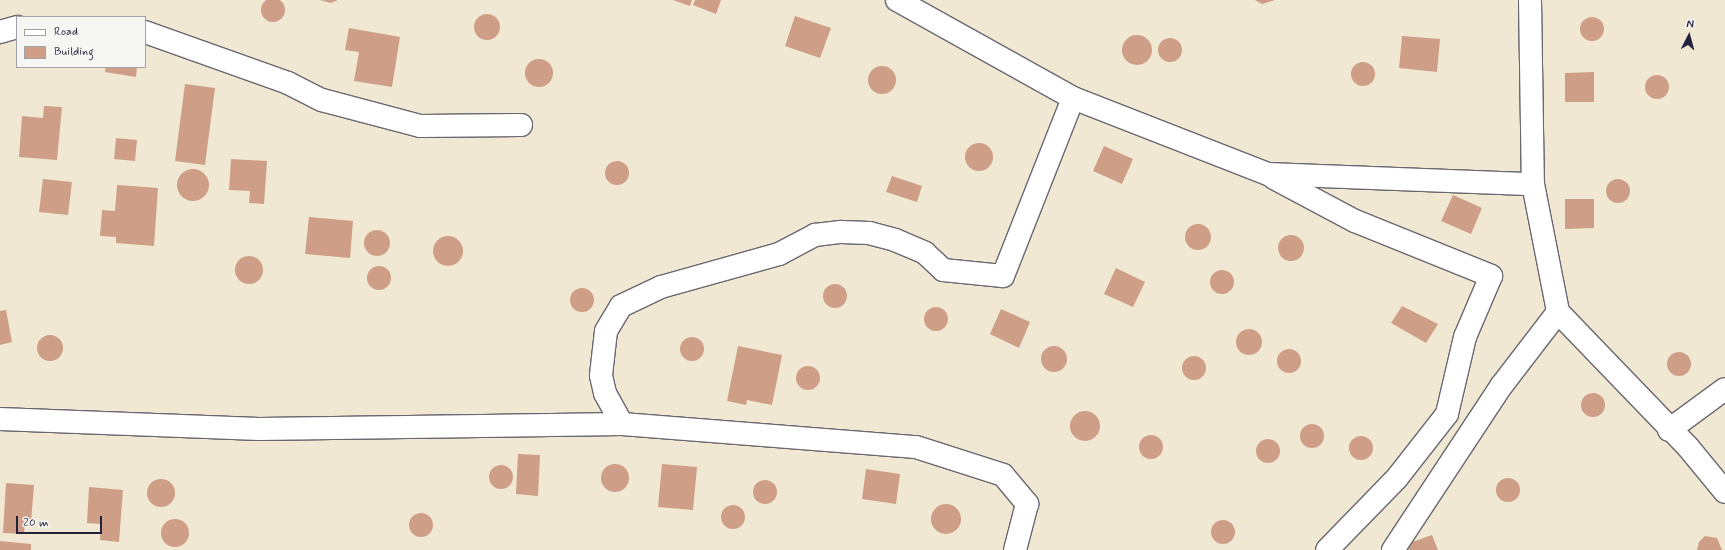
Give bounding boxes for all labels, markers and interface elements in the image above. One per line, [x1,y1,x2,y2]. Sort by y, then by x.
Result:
legend [16,16,146,68]
north arrow [1669,16,1709,56]
text: N [1686,17,1695,31]
text: Road [54,24,78,40]
text: Building [54,44,94,60]
scale bar [18,508,104,534]
text: 20 m [23,515,49,531]

